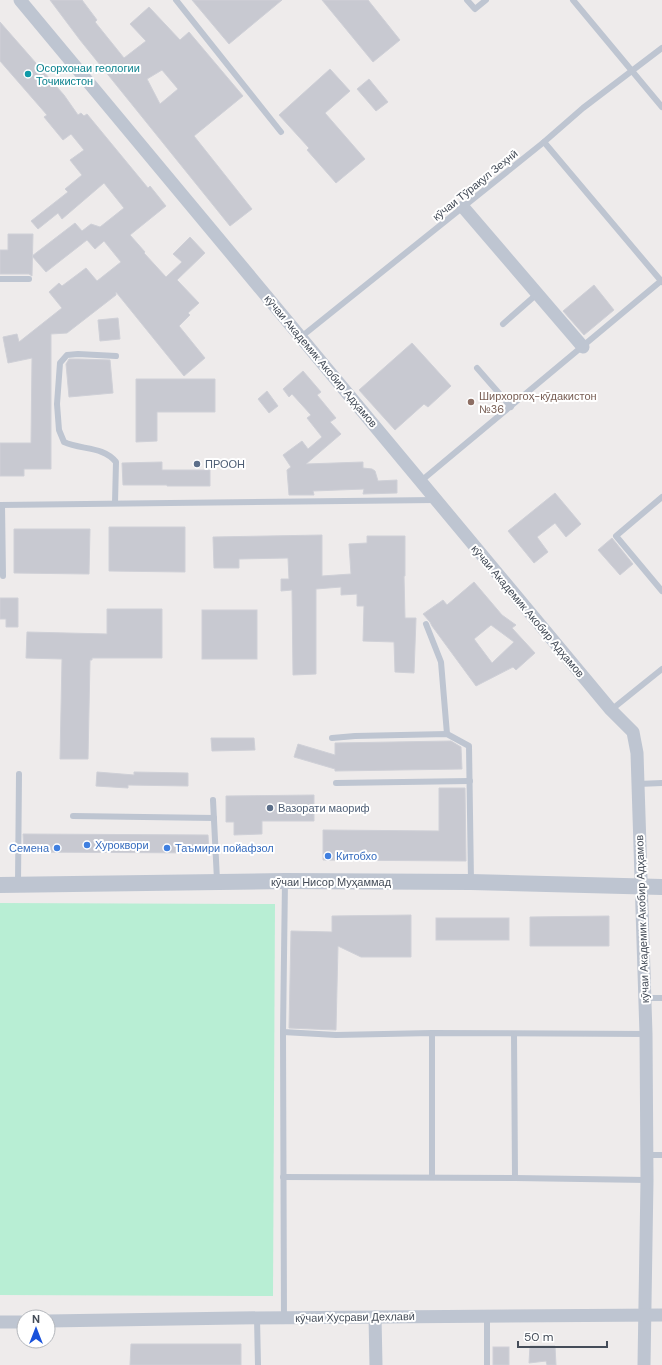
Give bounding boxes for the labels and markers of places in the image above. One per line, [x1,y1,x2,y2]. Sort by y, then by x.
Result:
place label: Осорхонаи геологии Точикистон [36,61,140,88]
marker: Осорхонаи геологии Точикистон [23,69,33,79]
place label: Ширхоргоҳ-кӯдакистон №36 [479,389,597,416]
marker: Ширхоргоҳ-кӯдакистон №36 [466,397,476,407]
place label: ПРООН [205,457,245,471]
marker: ПРООН [192,459,202,469]
place label: Вазорати маориф [278,801,370,815]
marker: Вазорати маориф [265,803,275,813]
place label: Хуроквори [95,838,149,852]
marker: Хуроквори [82,840,92,850]
place label: Семена [9,841,50,855]
place label: Таъмири пойафзол [175,841,274,855]
marker: Семена [52,843,62,853]
marker: Таъмири пойафзол [162,843,172,853]
place label: Китобхо [336,849,377,863]
marker: Китобхо [323,851,333,861]

